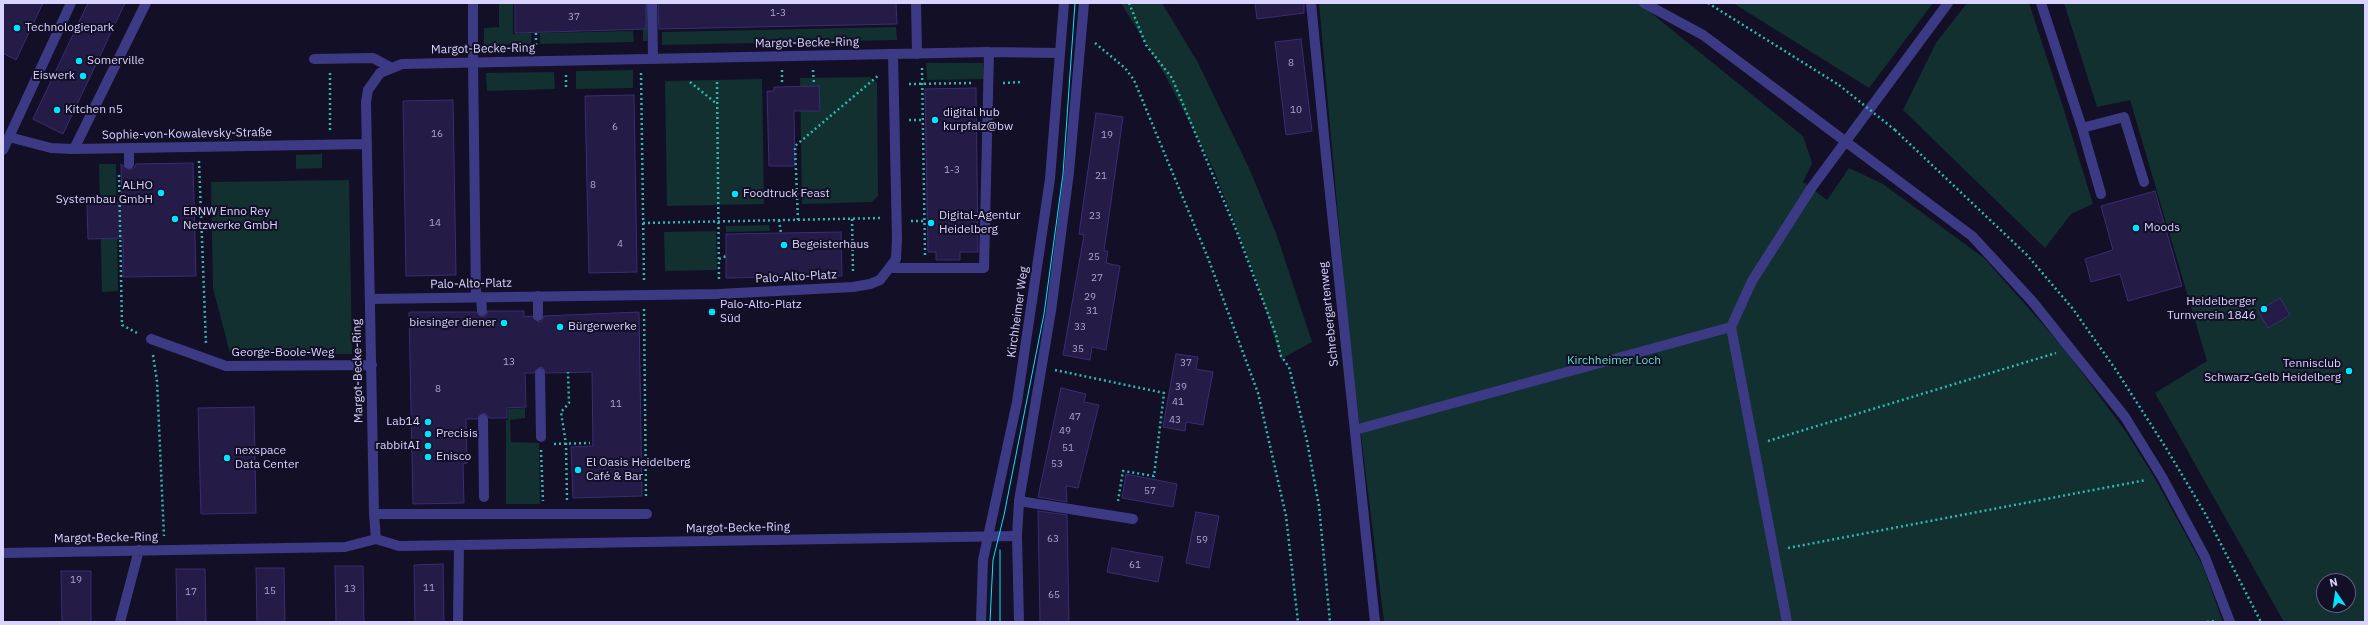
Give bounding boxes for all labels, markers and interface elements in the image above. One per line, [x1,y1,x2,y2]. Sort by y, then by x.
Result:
house number: 1-3 [770,7,786,19]
house number: 37 [568,11,580,23]
place label: Technologiepark [25,21,114,35]
marker: Technologiepark [12,23,22,33]
street label: Margot-Becke-Ring [755,35,859,51]
street label: Margot-Becke-Ring [431,41,535,57]
place label: Somerville [87,54,144,68]
marker: Somerville [74,56,84,66]
house number: 8 [1288,57,1294,69]
place label: Eiswerk [33,69,75,83]
marker: Eiswerk [78,71,88,81]
place label: Kitchen n5 [65,103,123,117]
house number: 10 [1290,104,1302,116]
marker: Kitchen n5 [52,105,62,115]
place label: digital hub kurpfalz@bw [943,106,1013,134]
marker: digital hub kurpfalz@bw [930,115,940,125]
house number: 6 [612,121,618,133]
street label: Sophie-von-Kowalevsky-Straße [102,125,272,143]
house number: 16 [431,128,443,140]
house number: 19 [1101,129,1113,141]
house number: 1-3 [944,164,960,176]
house number: 21 [1095,170,1107,182]
place label: ALHO Systembau GmbH [56,179,153,207]
house number: 8 [590,179,596,191]
place label: Foodtruck Feast [743,187,830,201]
marker: ALHO Systembau GmbH [156,188,166,198]
marker: Foodtruck Feast [730,189,740,199]
place label: ERNW Enno Rey Netzwerke GmbH [183,205,278,233]
place label: Digital-Agentur Heidelberg [939,209,1020,237]
house number: 23 [1089,210,1101,222]
marker: ERNW Enno Rey Netzwerke GmbH [170,214,180,224]
house number: 14 [429,217,441,229]
marker: Digital-Agentur Heidelberg [926,218,936,228]
place label: Moods [2144,221,2180,235]
marker: Moods [2131,223,2141,233]
house number: 4 [617,238,623,250]
place label: Begeisterhaus [792,238,869,252]
marker: Begeisterhaus [779,240,789,250]
house number: 25 [1088,251,1100,263]
street label: Schrebergartenweg [1316,261,1342,367]
street label: Kirchheimer Weg [1004,265,1032,359]
street label: Palo-Alto-Platz [755,268,837,286]
house number: 27 [1091,272,1103,284]
street label: Palo-Alto-Platz [430,276,512,292]
house number: 29 [1084,291,1096,303]
place label: Heidelberger Turnverein 1846 [2167,295,2256,323]
place label: Palo-Alto-Platz Süd [720,298,802,326]
marker: Heidelberger Turnverein 1846 [2259,304,2269,314]
house number: 31 [1086,305,1098,317]
marker: Palo-Alto-Platz Süd [707,307,717,317]
place label: biesinger diener [409,316,496,330]
marker: biesinger diener [499,318,509,328]
street label: Margot-Becke-Ring [350,319,366,423]
place label: Bürgerwerke [568,320,637,334]
house number: 33 [1074,321,1086,333]
marker: Bürgerwerke [555,322,565,332]
house number: 35 [1072,343,1084,355]
street label: George-Boole-Weg [232,346,334,360]
park label: Kirchheimer Loch [1567,354,1661,368]
house number: 13 [503,356,515,368]
house number: 37 [1180,357,1192,369]
place label: Tennisclub Schwarz-Gelb Heidelberg [2204,357,2341,385]
marker: Tennisclub Schwarz-Gelb Heidelberg [2344,366,2354,376]
house number: 39 [1175,381,1187,393]
house number: 8 [435,383,441,395]
house number: 41 [1172,396,1184,408]
house number: 11 [610,398,622,410]
house number: 47 [1069,411,1081,423]
house number: 43 [1169,414,1181,426]
place label: Lab14 [386,415,420,429]
marker: Lab14 [423,417,433,427]
house number: 49 [1059,425,1071,437]
place label: Precisis [436,427,478,441]
marker: Precisis [423,429,433,439]
place label: rabbitAI [376,439,420,453]
marker: rabbitAI [423,441,433,451]
house number: 51 [1062,442,1074,454]
place label: nexspace Data Center [235,444,299,472]
place label: Enisco [436,450,471,464]
marker: Enisco [423,452,433,462]
marker: nexspace Data Center [222,453,232,463]
place label: El Oasis Heidelberg Café & Bar [586,456,690,484]
house number: 53 [1051,458,1063,470]
marker: El Oasis Heidelberg Café & Bar [573,465,583,475]
house number: 57 [1144,485,1156,497]
street label: Margot-Becke-Ring [686,520,790,536]
street label: Margot-Becke-Ring [54,530,158,546]
house number: 63 [1047,533,1059,545]
house number: 59 [1196,534,1208,546]
house number: 61 [1129,559,1141,571]
north arrow [2316,573,2356,613]
house number: 19 [70,574,82,586]
text: N [2328,575,2339,590]
house number: 11 [423,582,435,594]
house number: 13 [344,583,356,595]
house number: 15 [264,585,276,597]
house number: 17 [185,586,197,598]
house number: 65 [1048,589,1060,601]

